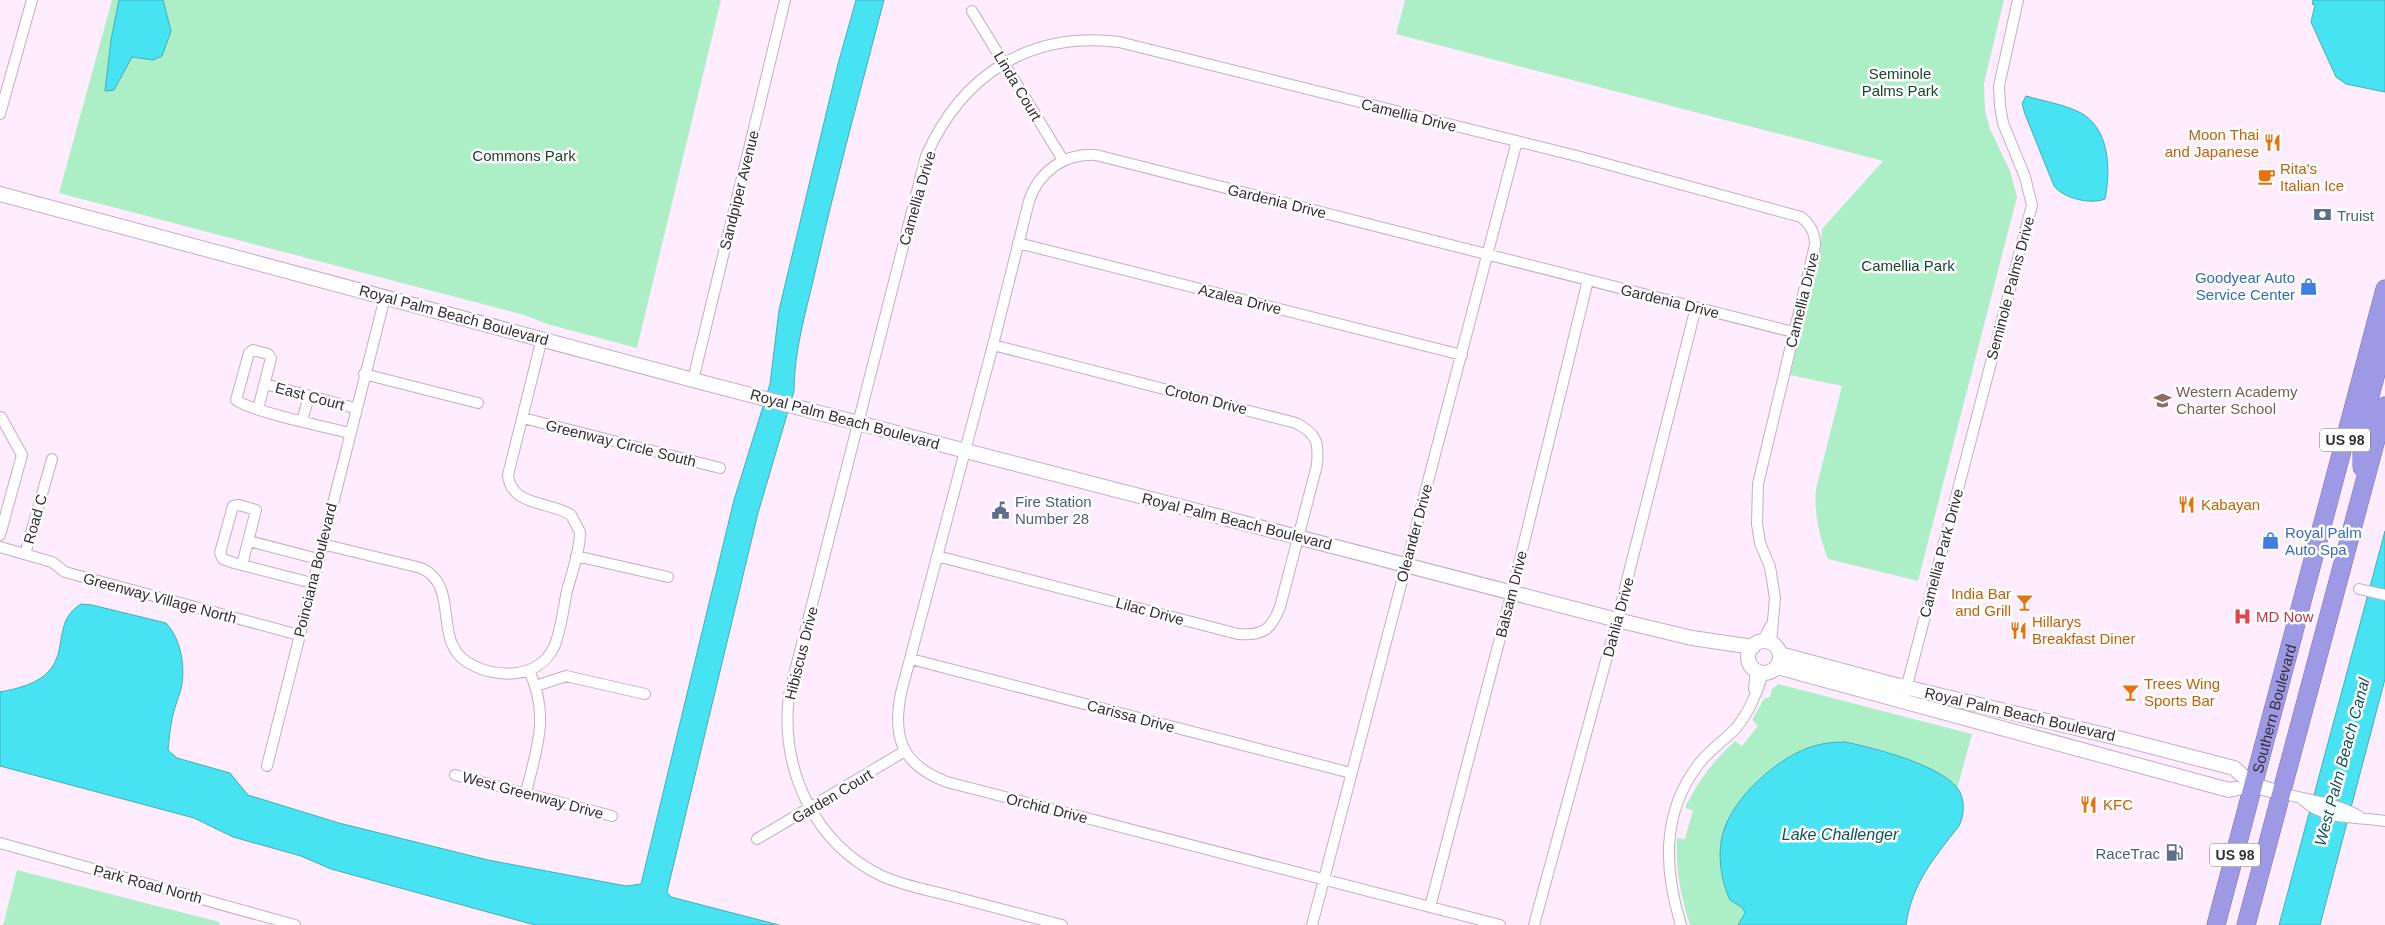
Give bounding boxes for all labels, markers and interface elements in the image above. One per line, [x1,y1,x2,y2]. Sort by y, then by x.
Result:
street label: Linda Court [991,48,1046,124]
park label: Seminole Palms Park [1862,65,1939,99]
street label: Camellia Drive [1360,95,1458,135]
place label: Moon Thai and Japanese [2165,126,2259,160]
street label: Sandpiper Avenue [716,129,762,251]
restaurant icon: Moon Thai and Japanese [2263,133,2283,153]
park label: Commons Park [472,147,576,164]
street label: Camellia Drive [895,149,939,247]
place label: Rita's Italian Ice [2280,160,2344,194]
cafe icon: Rita's Italian Ice [2256,167,2276,187]
street label: Gardenia Drive [1226,181,1328,221]
bank icon: Truist [2313,205,2333,225]
place label: Truist [2337,207,2375,224]
street label: Seminole Palms Drive [1983,215,2037,361]
street label: Camellia Drive [1782,251,1822,349]
park label: Camellia Park [1861,257,1955,274]
place label: Goodyear Auto Service Center [2195,269,2295,303]
shop icon: Goodyear Auto Service Center [2299,276,2319,296]
street label: Azalea Drive [1197,280,1283,318]
street label: Gardenia Drive [1619,281,1721,321]
street label: Royal Palm Beach Boulevard [358,282,550,348]
street label: East Court [274,379,347,414]
street label: Croton Drive [1163,381,1249,417]
place label: Western Academy Charter School [2176,383,2298,417]
street label: Royal Palm Beach Boulevard [749,386,941,452]
school or university icon: Western Academy Charter School [2152,390,2172,410]
street label: Greenway Circle South [544,416,698,470]
road number: US 98 [2320,428,2370,452]
street label: Oleander Drive [1393,482,1435,584]
street label: Camellia Park Drive [1916,487,1966,619]
street label: Royal Palm Beach Boulevard [1140,489,1334,553]
street label: Road C [20,492,50,546]
place label: Fire Station Number 28 [1015,493,1092,527]
restaurant icon: Kabayan [2177,494,2197,514]
place label: Kabayan [2201,496,2260,513]
public building icon: Fire Station Number 28 [991,500,1011,520]
street label: Poinciana Boulevard [290,501,340,639]
place label: Royal Palm Auto Spa [2285,524,2362,558]
shop icon: Royal Palm Auto Spa [2261,531,2281,551]
street label: Balsam Drive [1492,549,1530,639]
street label: Greenway Village North [81,569,239,627]
street label: Dahlia Drive [1599,575,1637,659]
place label: India Bar and Grill [1951,585,2011,619]
bar icon: India Bar and Grill [2015,592,2035,612]
street label: Lilac Drive [1114,594,1186,628]
street label: Hibiscus Drive [781,604,821,702]
hospital icon: MD Now [2232,606,2252,626]
place label: MD Now [2256,608,2314,625]
place label: Hillarys Breakfast Diner [2032,613,2135,647]
restaurant icon: Hillarys Breakfast Diner [2008,620,2028,640]
street label: Southern Boulevard [2248,642,2299,775]
place label: Trees Wing Sports Bar [2144,675,2220,709]
water label: West Palm Beach Canal [2311,676,2373,848]
bar icon: Trees Wing Sports Bar [2120,682,2140,702]
street label: Royal Palm Beach Boulevard [1923,684,2117,744]
street label: Carissa Drive [1085,696,1177,736]
street label: Garden Court [789,765,876,827]
street label: West Greenway Drive [460,768,606,822]
street label: Orchid Drive [1005,790,1089,826]
restaurant icon: KFC [2079,794,2099,814]
place label: KFC [2103,796,2133,813]
water label: Lake Challenger [1782,826,1899,843]
fuel station icon: RaceTrac [2164,843,2184,863]
road number: US 98 [2210,844,2260,866]
place label: RaceTrac [2096,845,2160,862]
street label: Park Road North [92,861,204,907]

